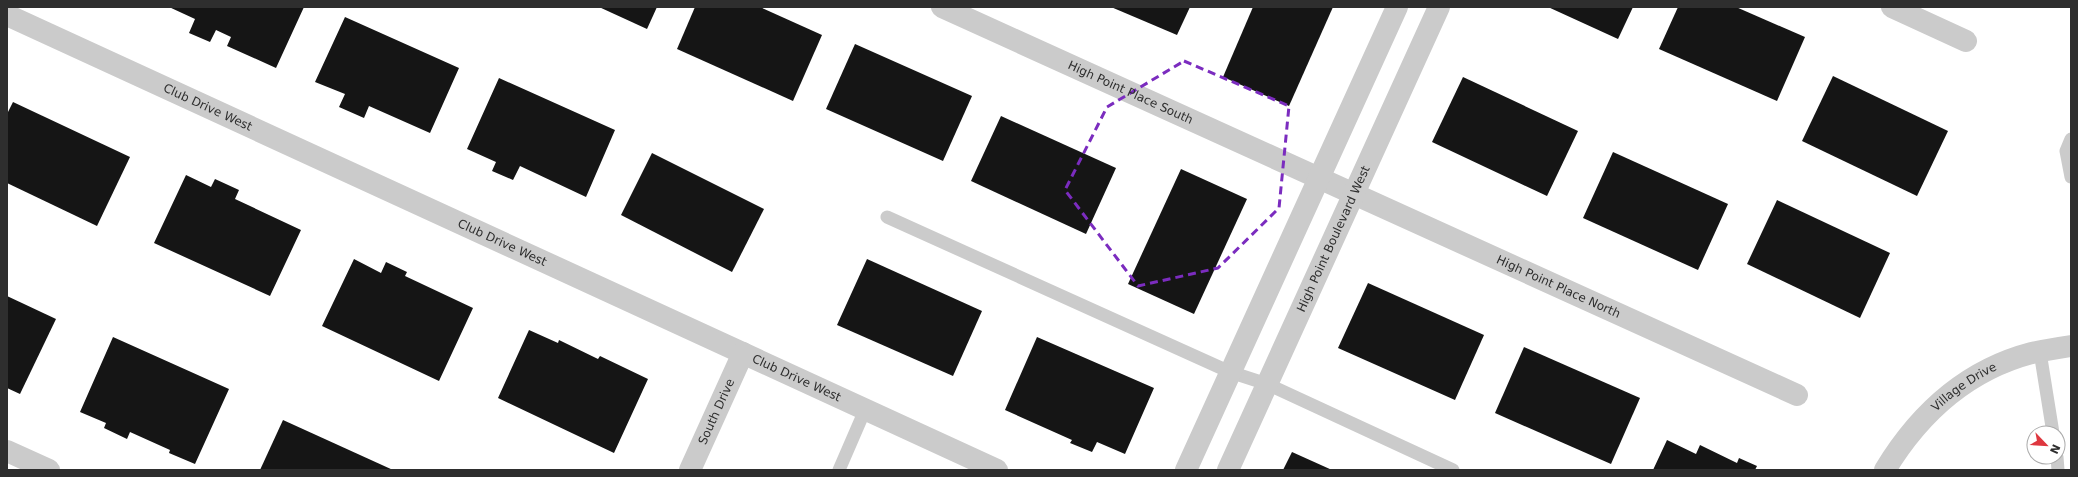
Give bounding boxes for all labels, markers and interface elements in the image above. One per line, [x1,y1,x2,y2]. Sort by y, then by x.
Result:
street label: High Point Place South [1066,58,1195,127]
street label: Club Drive West [161,81,255,134]
street label: High Point Boulevard West [1294,163,1373,314]
street label: Club Drive West [456,216,549,269]
street label: High Point Place North [1494,253,1623,321]
street label: Club Drive West [750,351,843,404]
street label: Village Drive [1928,360,1999,414]
street label: South Drive [695,377,737,447]
north arrow [2026,425,2066,465]
text: N [2047,442,2062,456]

